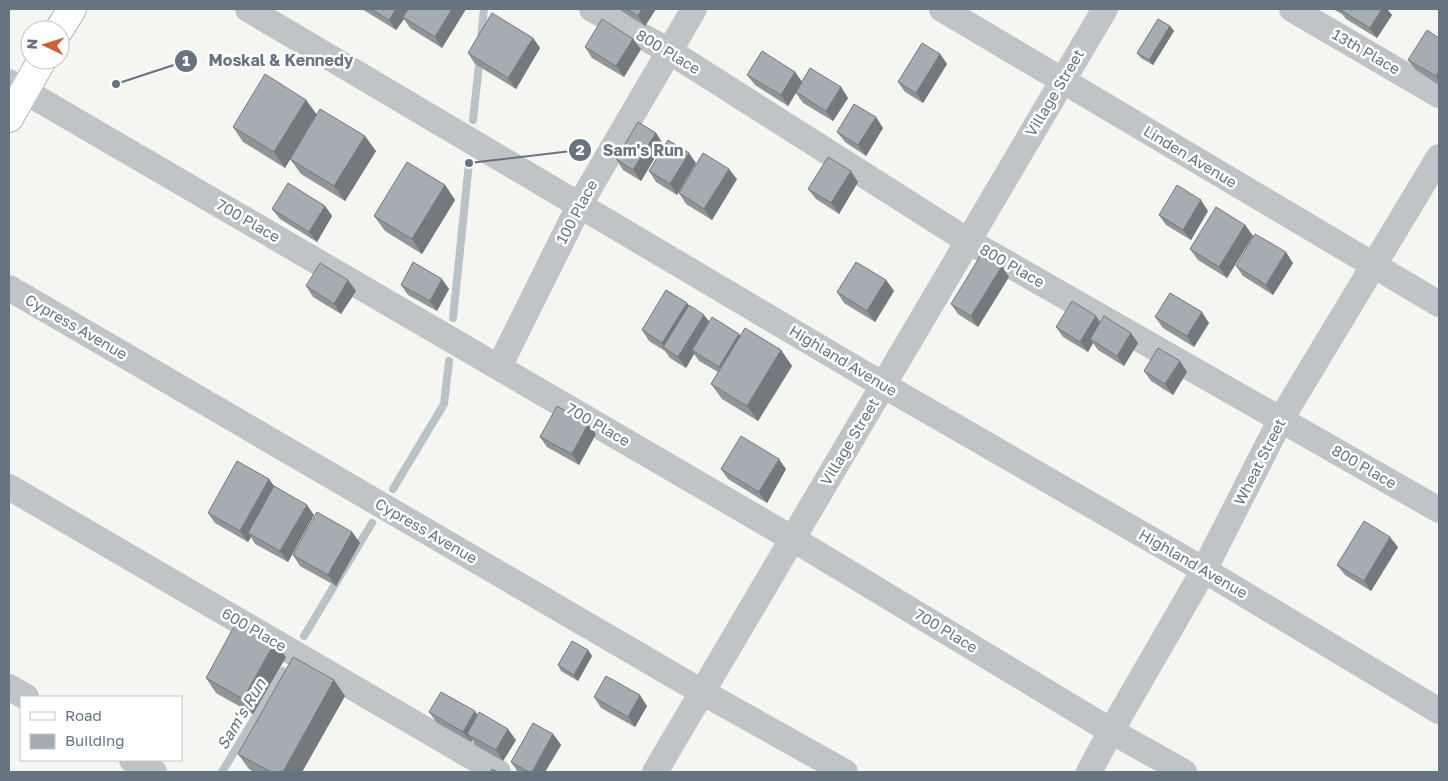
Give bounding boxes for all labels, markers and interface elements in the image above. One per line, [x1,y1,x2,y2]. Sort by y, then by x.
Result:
north arrow [20,20,70,70]
street label: 800 Place [633,25,704,77]
street label: 13th Place [1330,25,1404,78]
text: N [23,38,40,50]
callout: Moskal & Kennedy [174,45,364,76]
street label: Village Street [1021,46,1087,139]
text: Moskal & Kennedy [209,50,354,70]
text: 1 [182,51,190,69]
street label: Linden Avenue [1141,121,1241,191]
callout: Sam's Run [568,134,693,165]
text: 2 [575,140,585,158]
text: Sam's Run [603,140,683,160]
street label: 100 Place [552,176,601,246]
street label: 700 Place [214,195,284,246]
street label: 800 Place [977,239,1048,291]
street label: Cypress Avenue [22,290,131,363]
street label: Highland Avenue [786,321,901,400]
street label: Village Street [816,395,882,488]
street label: 700 Place [564,399,634,450]
street label: Wheat Street [1230,415,1289,508]
street label: 800 Place [1329,440,1400,492]
street label: Cypress Avenue [372,494,481,567]
street label: Highland Avenue [1136,525,1251,602]
street label: 600 Place [219,603,290,655]
street label: 700 Place [912,604,982,656]
water label: Sam's Run [212,674,271,753]
legend [20,696,182,761]
text: Road [65,706,102,724]
text: Building [65,731,125,749]

